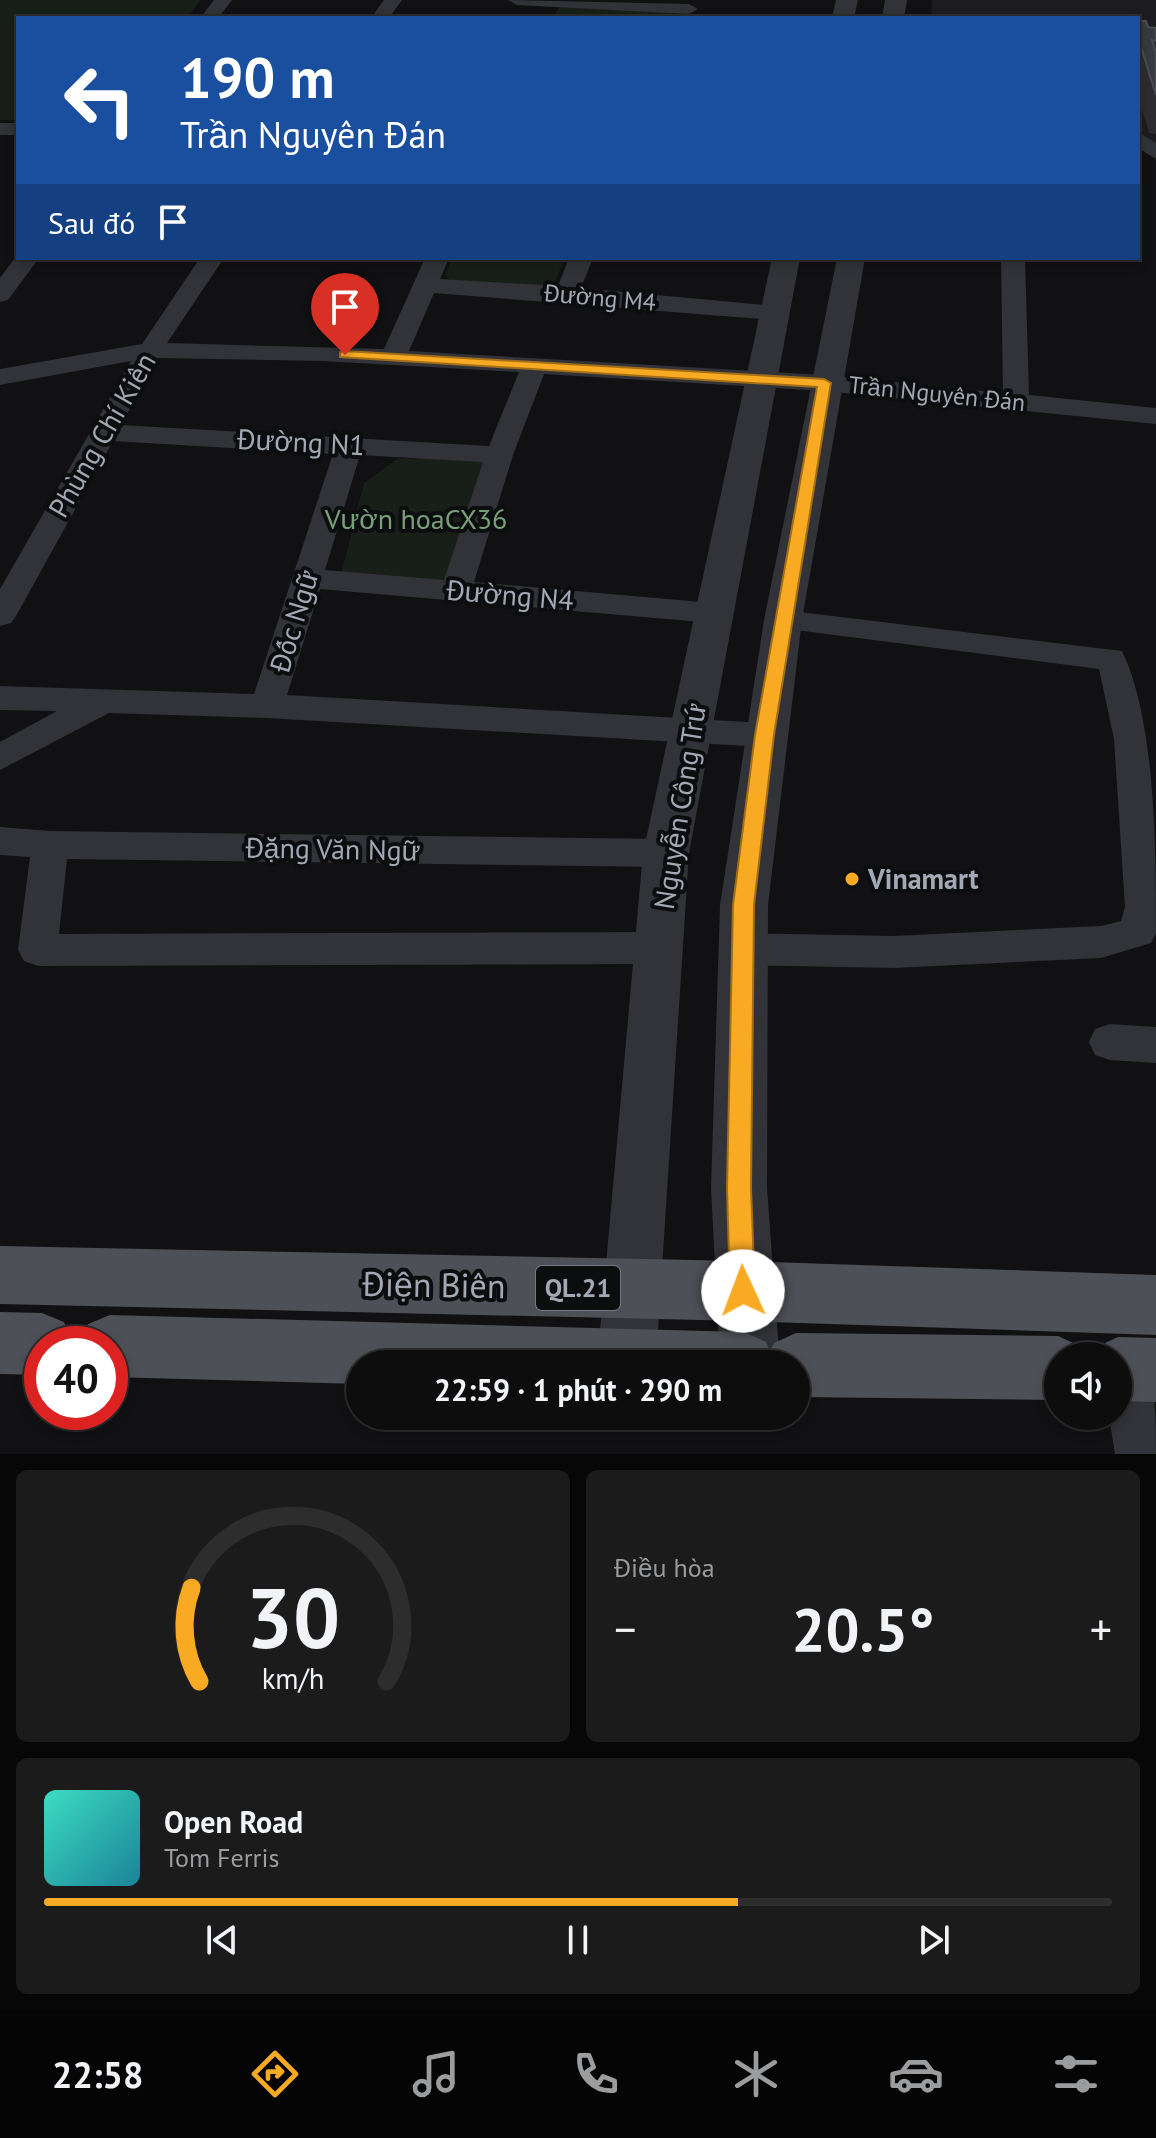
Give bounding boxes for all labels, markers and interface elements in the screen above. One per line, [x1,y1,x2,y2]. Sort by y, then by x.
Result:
text: 190 m [180,41,335,113]
icon: left [48,48,152,152]
text: Trần Nguyên Đán [180,111,446,158]
icon: arrive [151,200,195,244]
text: Sau đó [48,203,135,242]
pin [311,273,379,355]
street label: Đường M4 [542,277,657,318]
icon: arrive [323,285,367,329]
street label: Phùng Chí Kiên [39,346,164,524]
street label: Trần Nguyên Đán [847,369,1027,418]
street label: Đường N1 [235,420,366,463]
park label: Vườn hoaCX36 [324,500,507,537]
street label: Đốc Ngữ [260,565,327,678]
street label: Đường N4 [444,570,575,618]
street label: Nguyễn Công Trứ [645,700,714,912]
street label: Đặng Văn Ngữ [244,828,421,869]
place label: Vinamart [867,860,979,897]
marker: Vinamart [843,870,861,888]
position arrow [701,1249,785,1333]
street label: Điện Biên [361,1261,506,1307]
road number: QL.21 [536,1266,620,1310]
speed limit sign: 40 [24,1326,128,1430]
map controls [1044,1342,1132,1430]
button: sound [1044,1342,1132,1430]
text: 22:59 · 1 phút · 290 m [434,1370,722,1409]
text: Điều hòa [614,1551,715,1584]
text: 30 [246,1563,340,1671]
text: 20.5° [791,1590,935,1668]
text: − [614,1600,636,1657]
text: + [1090,1600,1112,1657]
text: km/h [262,1660,324,1697]
text: Open Road [164,1802,303,1841]
text: Tom Ferris [164,1841,279,1874]
icon: previous [200,1918,244,1962]
icon: pause [556,1918,600,1962]
icon: next [912,1918,956,1962]
icon: directions [247,2046,303,2102]
icon: music [408,2046,464,2102]
icon: phone [568,2046,624,2102]
icon: climate [728,2046,784,2102]
icon: car [888,2046,944,2102]
icon: filters [1048,2046,1104,2102]
text: 22:58 [52,2051,143,2098]

